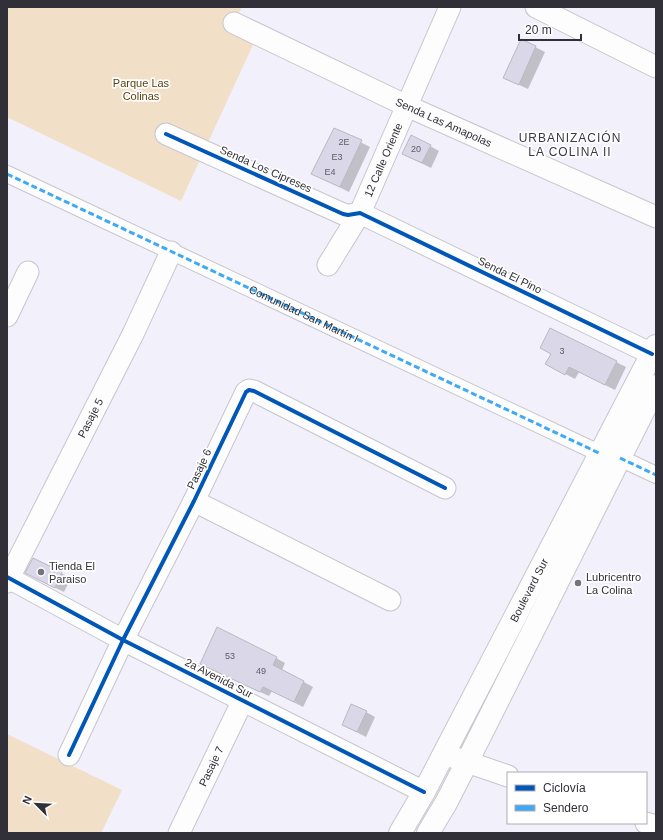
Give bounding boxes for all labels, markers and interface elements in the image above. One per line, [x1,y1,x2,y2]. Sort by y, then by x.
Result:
scale bar [519,16,581,42]
text: 20 m [525,23,552,37]
park label: Parque Las Colinas [113,77,170,102]
street label: Senda Las Amapolas [394,95,494,149]
street label: 12 Calle Oriente [362,121,405,199]
district label: URBANIZACIÓN LA COLINA II [519,130,621,159]
house number: 2E [338,137,350,147]
street label: Senda Los Cipreses [218,143,314,195]
house number: 20 [411,144,421,154]
house number: E3 [331,152,343,162]
house number: E4 [324,167,336,177]
street label: Senda El Pino [476,254,544,296]
street label: Comunidad San Martín I [247,283,360,345]
house number: 3 [559,346,565,356]
street label: Pasaje 5 [75,396,105,440]
street label: Pasaje 6 [185,447,213,491]
street label: Boulevard Sur [508,556,551,624]
place label: Tienda El Paraiso [49,560,95,585]
marker: Tienda El Paraiso [36,567,46,577]
place label: Lubricentro La Colina [586,571,641,596]
marker: Lubricentro La Colina [573,578,583,588]
house number: 53 [225,651,235,661]
street label: 2a Avenida Sur [183,656,255,700]
house number: 49 [256,666,266,676]
street label: Pasaje 7 [196,744,226,788]
legend [507,772,647,824]
text: Ciclovía [543,781,586,795]
north arrow [16,784,56,824]
text: N [20,794,34,806]
text: Sendero [543,801,589,815]

